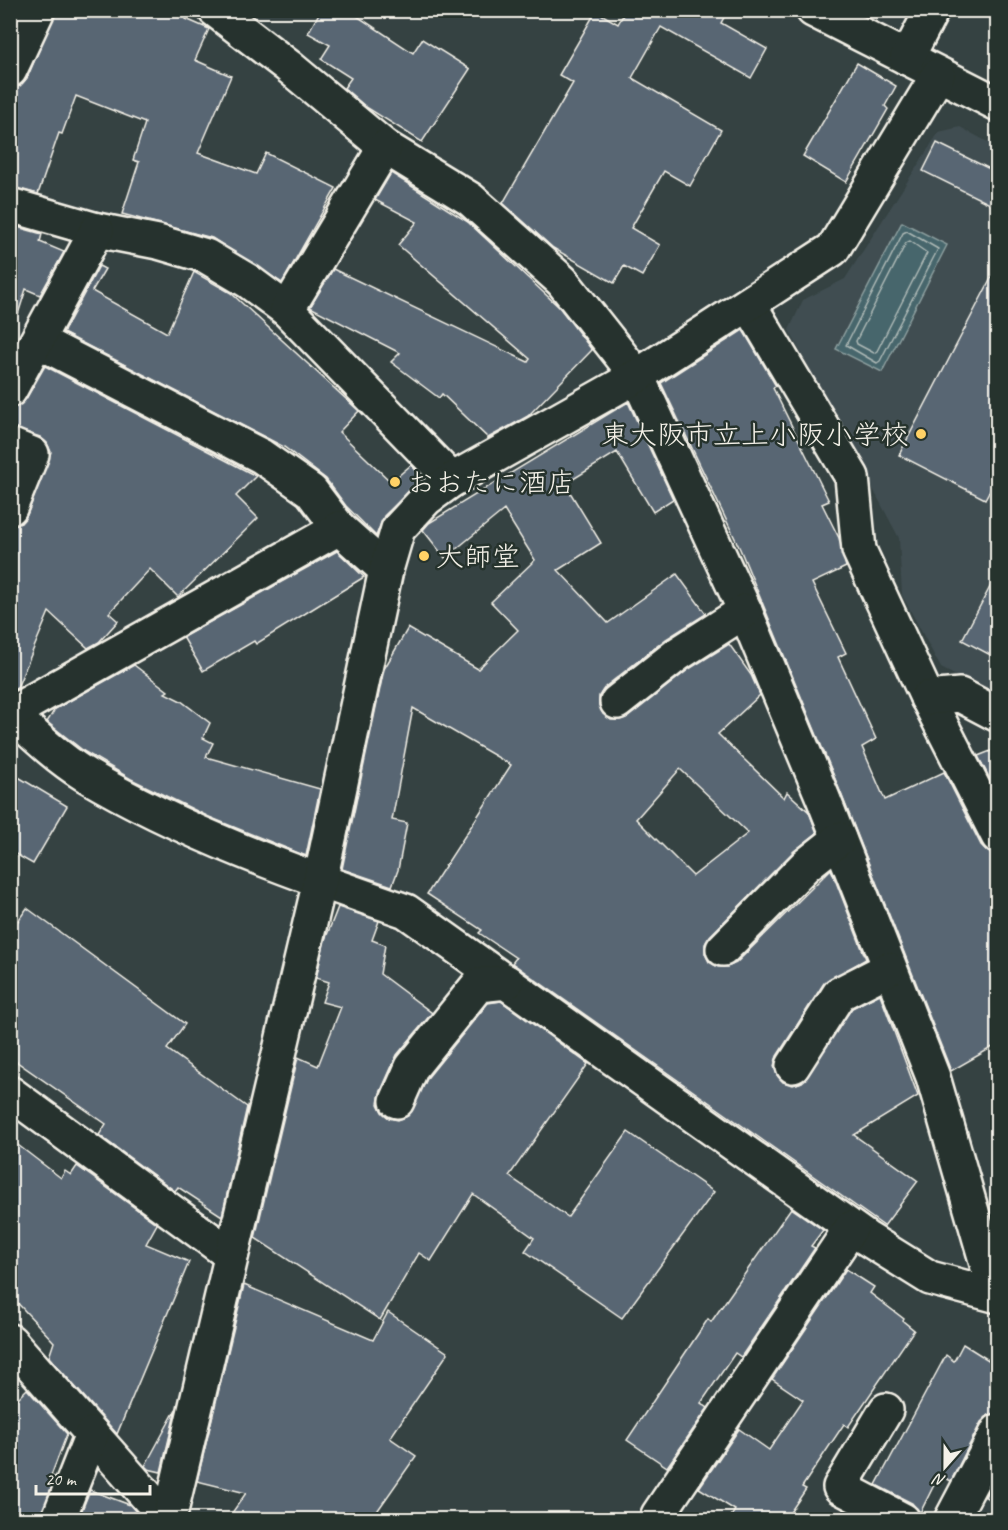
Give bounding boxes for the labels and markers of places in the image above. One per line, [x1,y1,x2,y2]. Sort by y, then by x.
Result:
place label: 東大阪市立上小阪小学校 [601,417,909,452]
marker: 東大阪市立上小阪小学校 [914,427,928,441]
place label: おおたに酒店 [407,465,575,500]
marker: おおたに酒店 [388,475,402,489]
place label: 大師堂 [436,539,520,574]
marker: 大師堂 [417,549,431,563]

